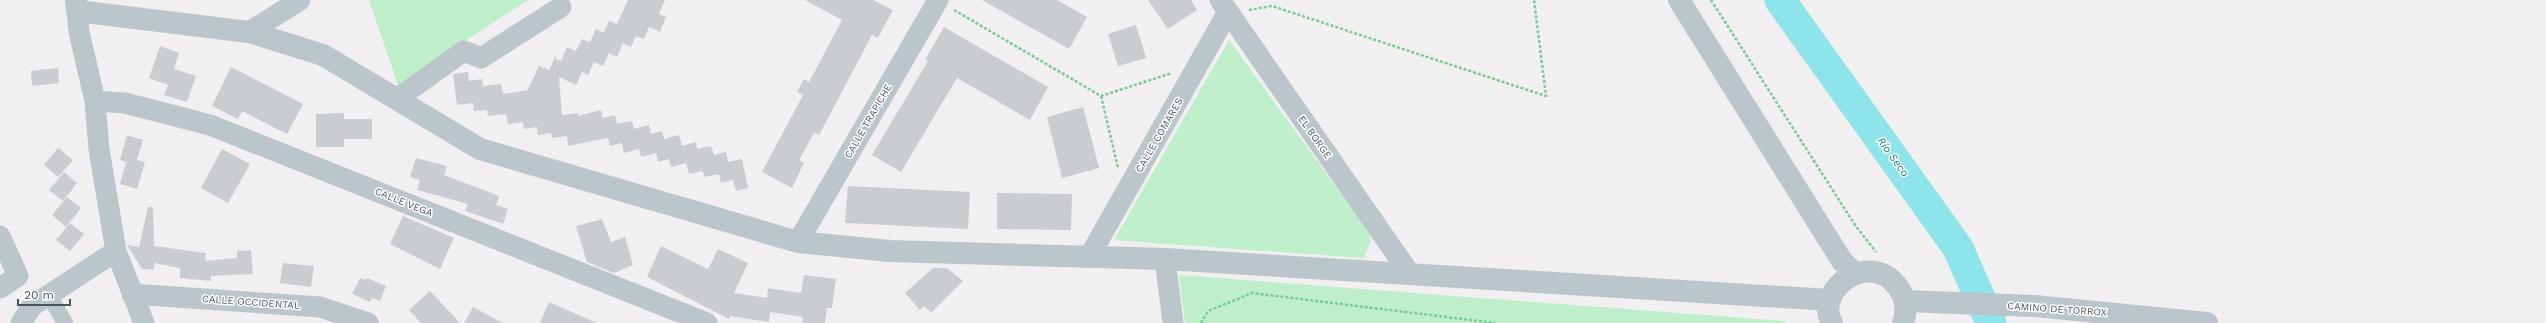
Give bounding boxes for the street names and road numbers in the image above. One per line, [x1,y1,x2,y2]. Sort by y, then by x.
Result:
street label: CALLE TRAPICHE [842,82,894,160]
street label: CALLE COMARES [1133,96,1185,174]
street label: EL BORGE [1296,113,1334,161]
street label: CALLE VEGA [373,185,435,219]
street label: CALLE OCCIDENTAL [202,293,300,311]
street label: CAMINO DE TORROX [2007,300,2107,318]

